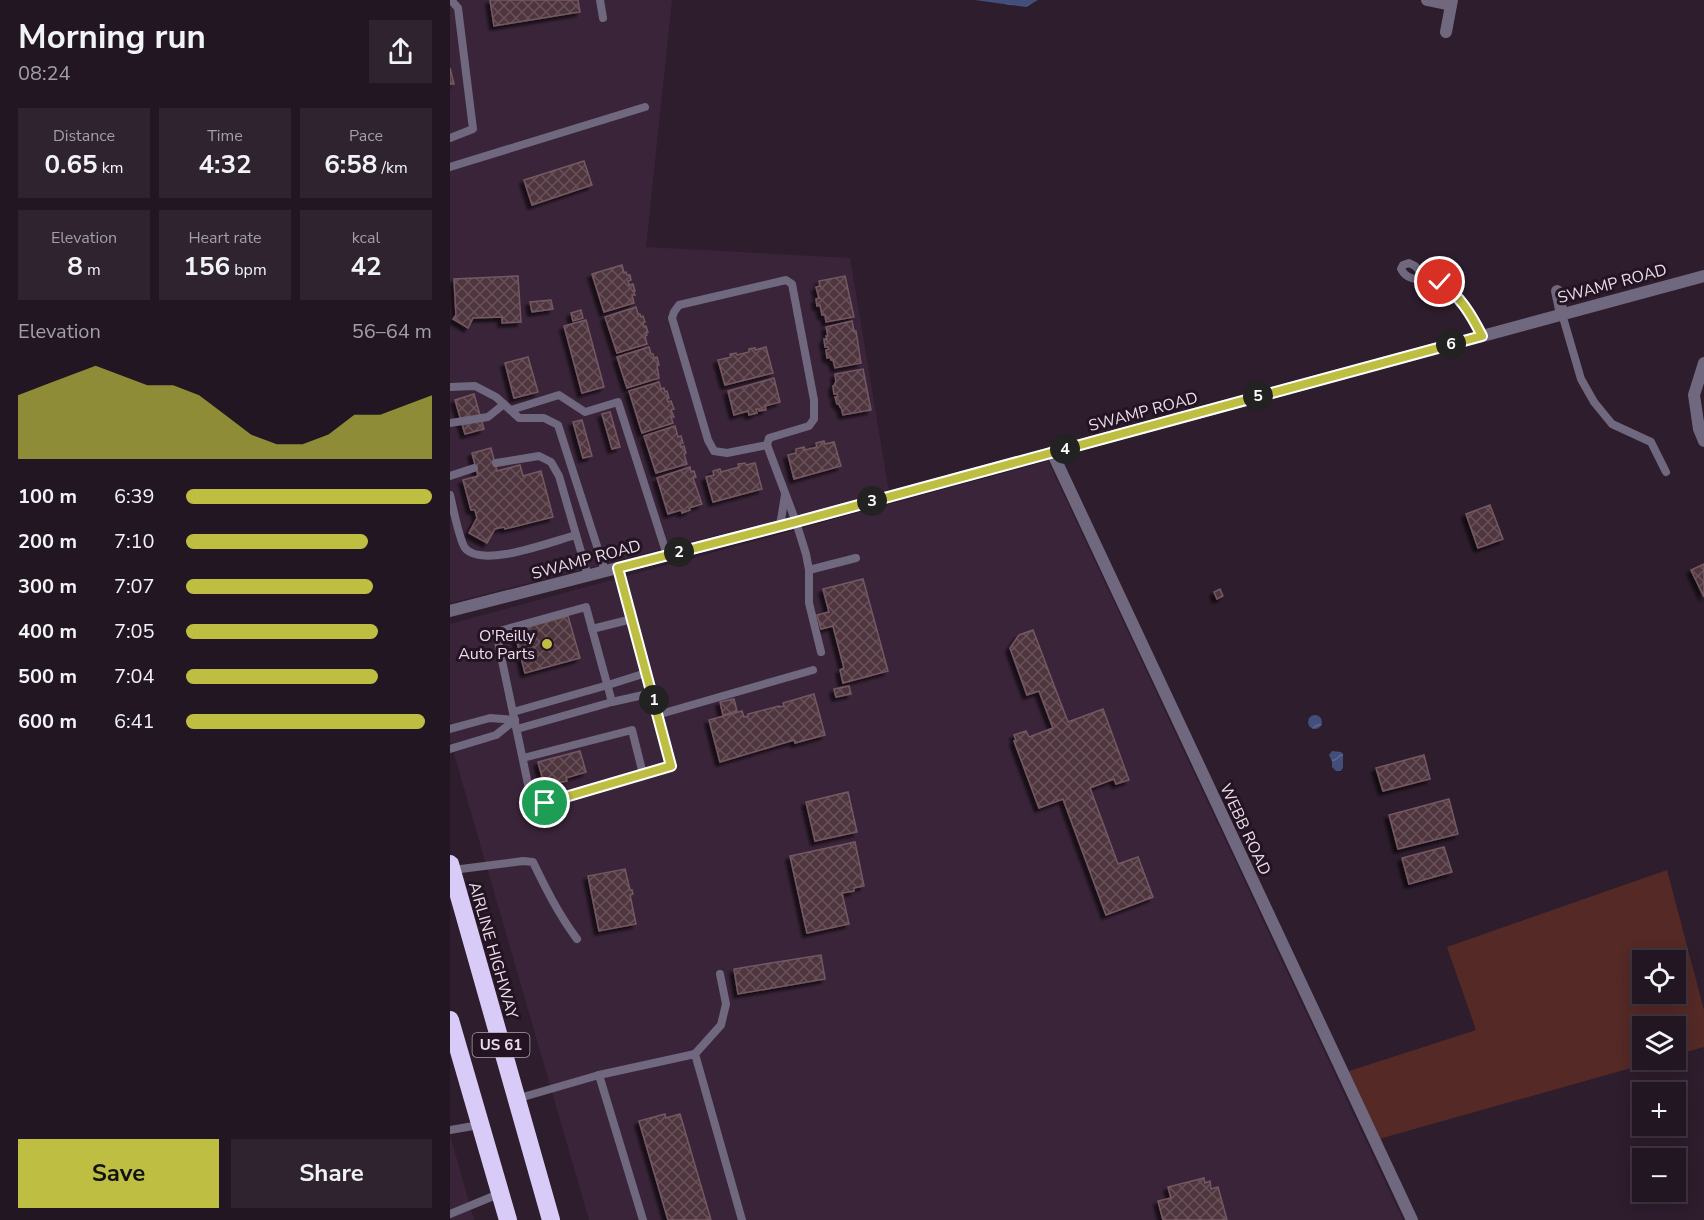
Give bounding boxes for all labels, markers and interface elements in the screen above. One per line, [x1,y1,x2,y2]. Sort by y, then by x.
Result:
text: Morning run [18,15,206,60]
button: share [369,20,432,83]
text: 08:24 [18,60,71,87]
text: Distance [53,125,115,147]
text: Time [207,125,243,147]
text: Pace [349,125,383,147]
text: 0.65 [44,147,98,182]
text: 4:32 [198,147,252,182]
text: 6:58 [324,147,377,182]
text: km [98,157,124,179]
text: /km [377,157,408,179]
text: Elevation [51,227,117,249]
text: Heart rate [188,227,262,249]
text: kcal [352,227,380,249]
text: 8 [67,249,83,284]
text: 156 [183,249,230,284]
text: 42 [350,249,382,284]
pin [1414,256,1465,307]
text: m [83,259,101,281]
text: bpm [230,259,267,281]
street label: SWAMP ROAD [1555,259,1669,309]
icon: check [1423,265,1456,298]
text: Elevation [18,318,101,345]
text: 56–64 m [352,318,432,345]
pin: 6 [1436,329,1466,359]
text: 6 [1446,333,1456,355]
pin: 5 [1243,381,1273,411]
text: 5 [1253,385,1263,407]
street label: SWAMP ROAD [1086,387,1200,437]
pin: 4 [1050,434,1080,464]
text: 4 [1060,438,1070,460]
text: 100 m [18,483,77,510]
text: 6:39 [114,483,155,510]
pin: 3 [857,486,887,516]
text: 3 [867,490,877,512]
text: 200 m [18,528,77,555]
text: 7:10 [114,528,155,555]
street label: SWAMP ROAD [529,535,643,585]
pin: 2 [664,537,694,567]
text: 2 [674,541,684,563]
text: 300 m [18,573,77,600]
text: 7:07 [114,573,155,600]
text: 400 m [18,618,77,645]
text: 7:05 [114,618,155,645]
place label: O'Reilly Auto Parts [458,625,536,665]
marker: O'Reilly Auto Parts [540,637,554,651]
text: 500 m [18,663,77,690]
text: 7:04 [114,663,155,690]
pin: 1 [639,685,669,715]
text: 1 [649,689,659,711]
text: 600 m [18,708,77,735]
text: 6:41 [114,708,155,735]
pin [519,777,570,828]
street label: WEBB ROAD [1214,780,1276,879]
icon: arrive [528,786,561,819]
street label: AIRLINE HIGHWAY [463,879,523,1022]
map controls [1632,950,1686,1202]
button: locate [1632,950,1686,1004]
button: layers [1632,1016,1686,1070]
road number: US 61 [472,1033,530,1057]
button: + [1632,1082,1686,1136]
button: Save [18,1139,219,1208]
button: Share [231,1139,432,1208]
button: − [1632,1148,1686,1202]

